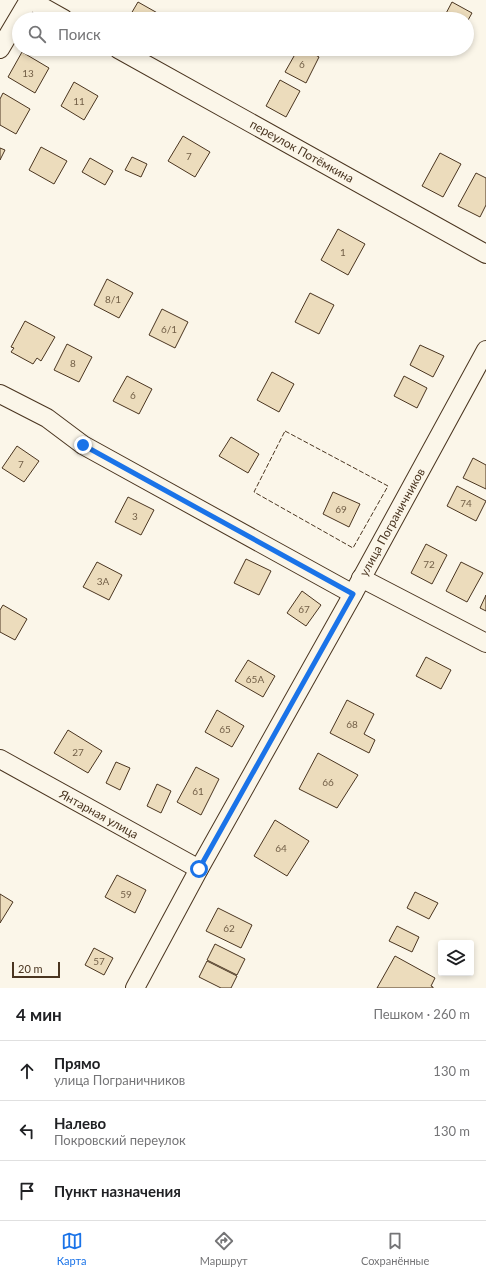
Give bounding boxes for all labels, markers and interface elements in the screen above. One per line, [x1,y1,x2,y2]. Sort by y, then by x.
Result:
search box [12,12,474,56]
icon: search [26,23,48,45]
text: Поиск [58,25,101,43]
house number: 6 [299,58,305,70]
house number: 13 [22,67,34,79]
house number: 11 [73,95,85,107]
street label: переулок Потёмкина [247,116,357,186]
house number: 7 [186,150,192,162]
house number: 1 [340,246,346,258]
house number: 8/1 [105,293,121,305]
house number: 6/1 [161,323,177,335]
house number: 8 [70,357,76,369]
house number: 6 [130,389,136,401]
route end [74,436,92,454]
house number: 7 [18,458,24,470]
street label: улица Пограничников [356,465,428,579]
house number: 74 [460,497,472,509]
house number: 69 [335,503,347,515]
house number: 3 [132,510,138,522]
house number: 72 [423,558,435,570]
house number: 3А [97,575,110,587]
house number: 67 [298,603,310,615]
house number: 65А [246,673,264,685]
house number: 68 [346,718,358,730]
house number: 65 [219,723,231,735]
house number: 27 [72,746,84,758]
house number: 66 [322,776,334,788]
house number: 61 [192,785,204,797]
street label: Янтарная улица [56,786,141,842]
house number: 64 [275,842,287,854]
route start [190,860,208,878]
house number: 59 [120,888,132,900]
house number: 62 [223,922,235,934]
map controls [438,940,474,976]
button: layers [438,940,474,976]
house number: 57 [93,955,105,967]
scale bar [12,960,60,979]
text: 20 m [18,962,43,975]
text: 4 мин [16,1004,62,1025]
text: Пешком · 260 m [373,1006,470,1022]
text: Прямо [54,1054,100,1072]
icon: ahead [16,1060,38,1082]
text: 130 m [433,1063,470,1079]
text: улица Пограничников [54,1072,185,1088]
text: Налево [54,1114,106,1132]
icon: left [16,1120,38,1142]
text: 130 m [433,1123,470,1139]
text: Покровский переулок [54,1132,186,1148]
icon: arrive [16,1180,38,1202]
text: Пункт назначения [54,1182,181,1200]
tab: Карта [57,1230,86,1267]
tab: Маршрут [200,1230,248,1267]
tab: Сохранённые [361,1230,429,1267]

